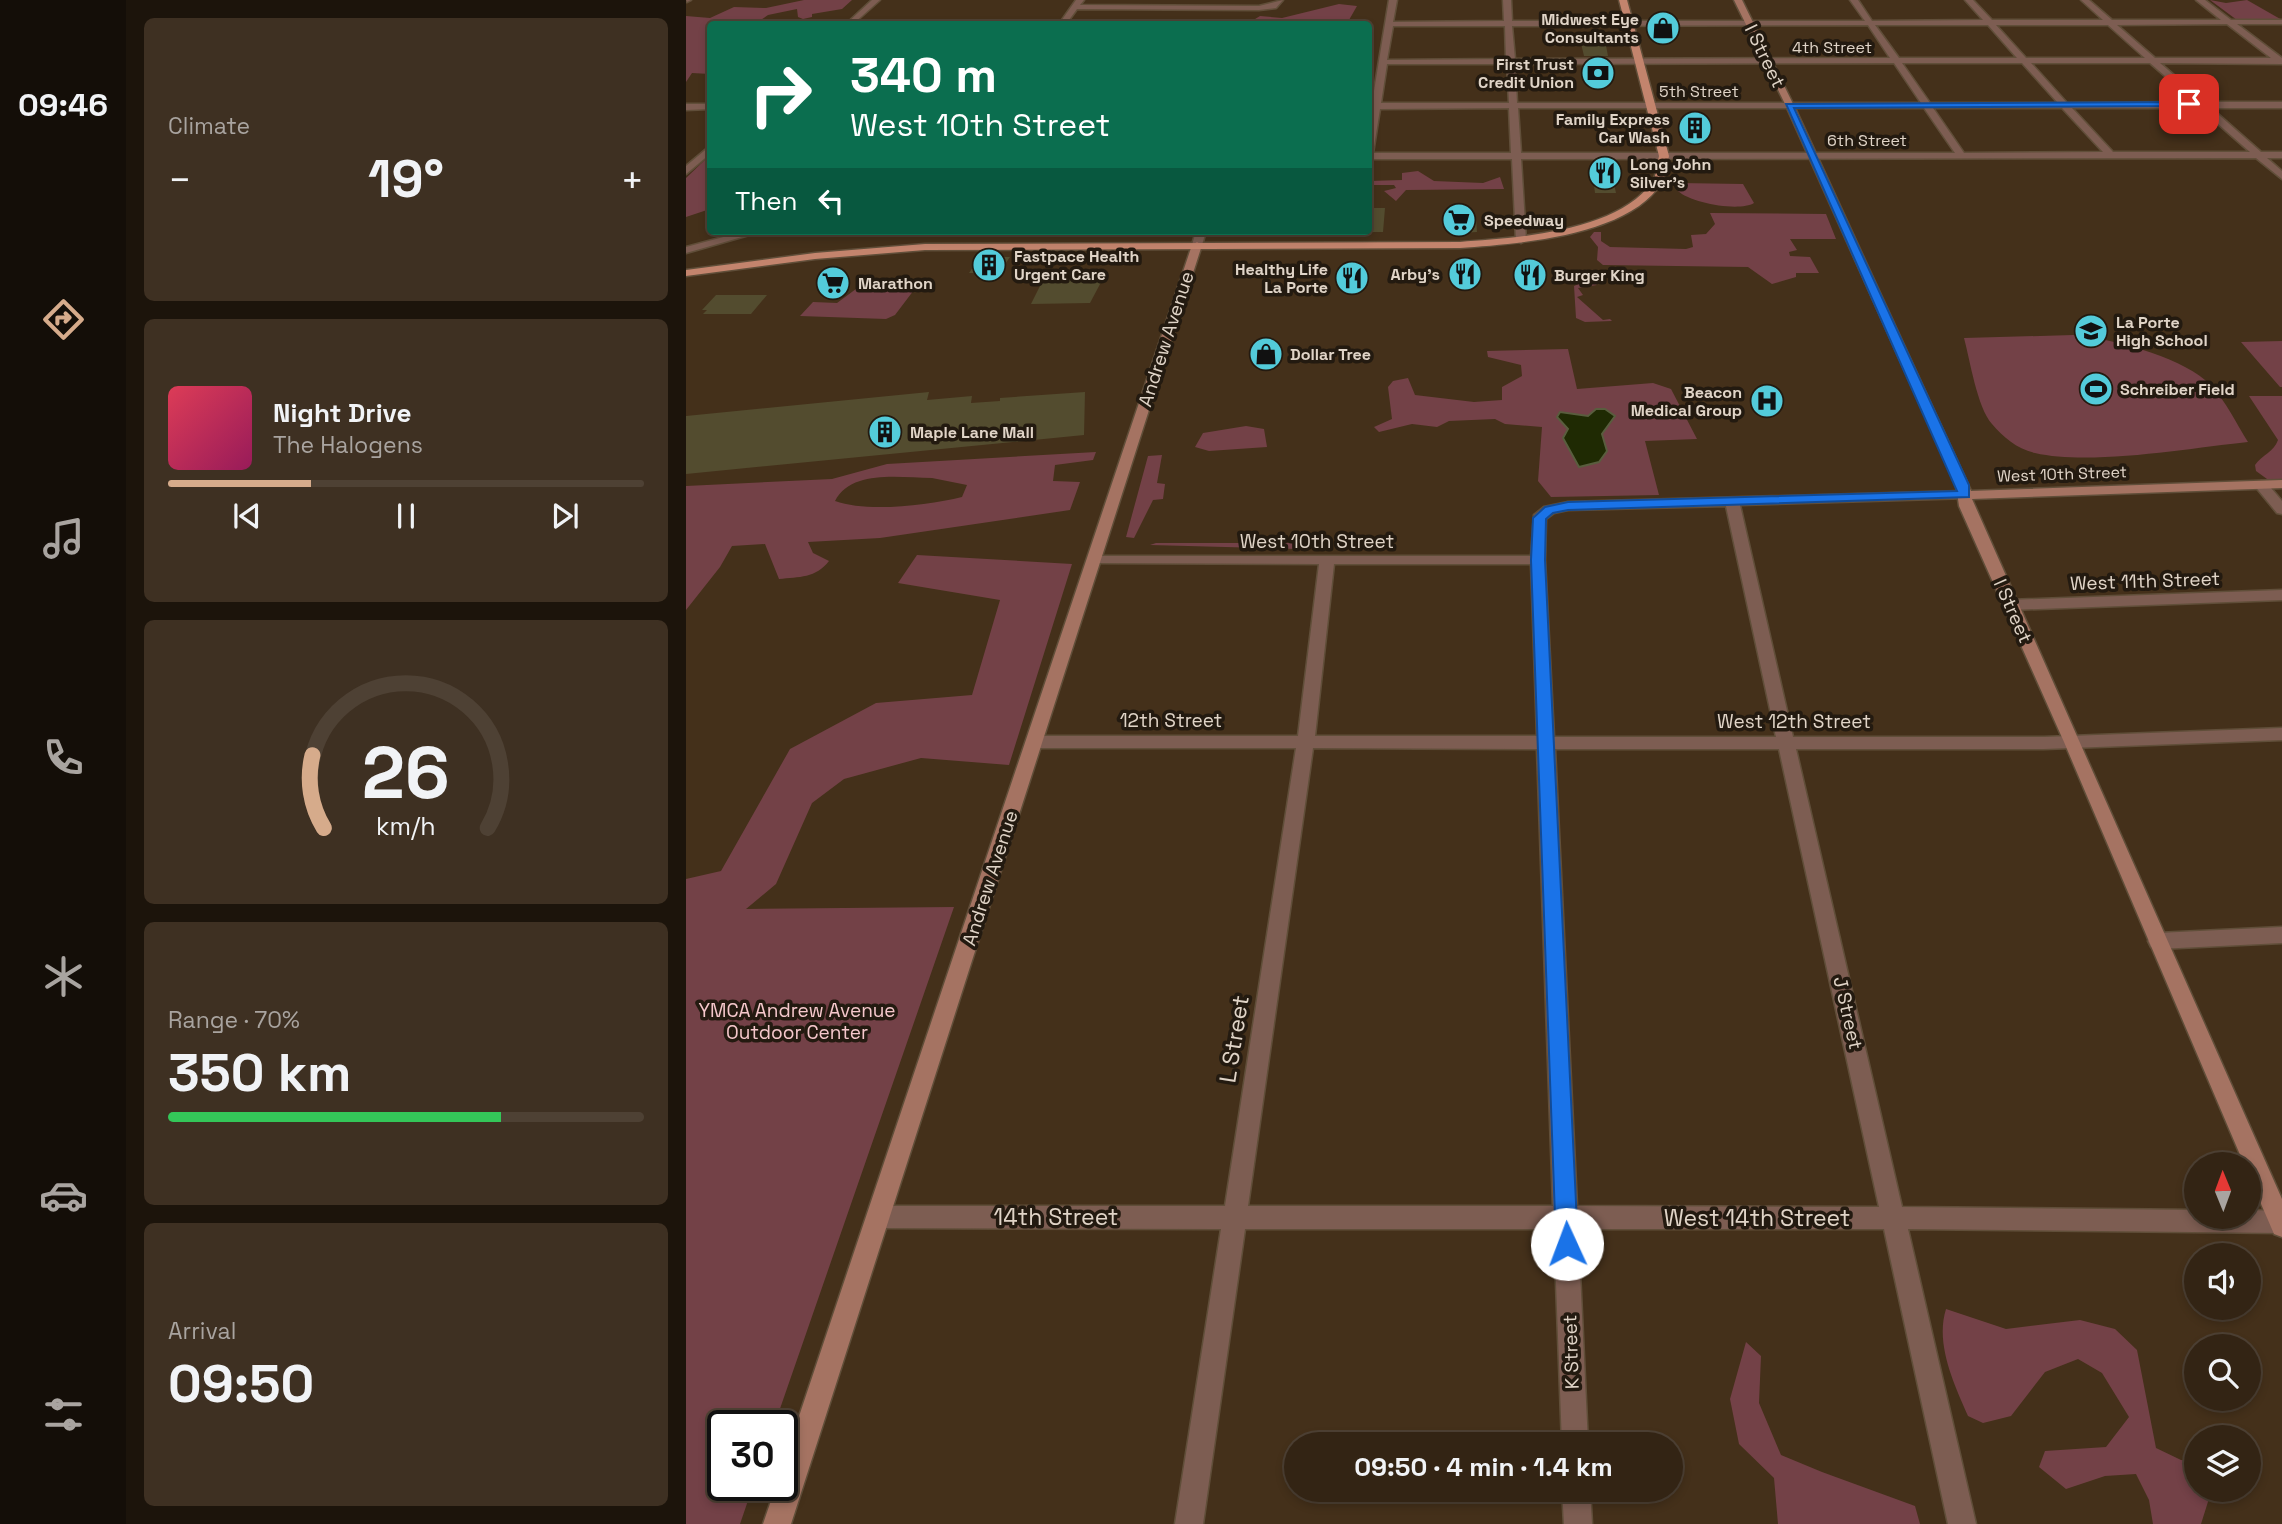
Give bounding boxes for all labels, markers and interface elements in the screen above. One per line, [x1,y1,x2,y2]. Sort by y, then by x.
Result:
place label: Midwest Eye Consultants [1541,9,1639,48]
shop icon: Midwest Eye Consultants [1644,9,1682,47]
street label: I Street [1739,20,1791,92]
street label: 4th Street [1792,37,1872,58]
text: 340 m [850,44,997,106]
icon: right [735,49,826,140]
place label: First Trust Credit Union [1478,54,1574,93]
bank icon: First Trust Credit Union [1579,54,1617,92]
pin [2159,74,2219,134]
street label: 5th Street [1659,81,1739,102]
text: 09:46 [18,85,108,125]
icon: arrive [2170,85,2208,123]
text: West 10th Street [850,105,1110,145]
place label: Family Express Car Wash [1556,109,1670,148]
building icon: Family Express Car Wash [1676,109,1714,147]
text: Climate [168,111,250,141]
street label: 6th Street [1827,130,1907,151]
text: 19° [368,146,444,212]
restaurant icon: Long John Silver's [1586,154,1624,192]
place label: Long John Silver's [1630,154,1711,193]
text: − [168,156,192,204]
text: + [620,156,644,204]
icon: left [812,182,850,220]
text: Then [735,184,798,218]
supermarket icon: Speedway [1440,201,1478,239]
place label: Speedway [1484,210,1564,231]
building icon: Fastpace Health Urgent Care [970,246,1008,284]
place label: Fastpace Health Urgent Care [1014,246,1139,285]
restaurant icon: Arby's [1446,255,1484,293]
restaurant icon: Burger King [1511,256,1549,294]
place label: Healthy Life La Porte [1235,259,1328,298]
restaurant icon: Healthy Life La Porte [1333,259,1371,297]
supermarket icon: Marathon [814,264,852,302]
place label: Arby's [1391,264,1440,285]
place label: Burger King [1554,265,1645,286]
street label: Andrew Avenue [1132,268,1200,410]
place label: Marathon [858,273,933,294]
icon: directions [39,295,88,344]
school or university icon: La Porte High School [2072,312,2110,350]
place label: La Porte High School [2116,312,2208,351]
shop icon: Dollar Tree [1247,335,1285,373]
place label: Dollar Tree [1290,344,1371,365]
sports icon: Schreiber Field [2077,370,2115,408]
place label: Schreiber Field [2120,379,2235,400]
place label: Beacon Medical Group [1631,382,1742,421]
hospital icon: Beacon Medical Group [1748,382,1786,420]
text: Night Drive [273,396,411,430]
building icon: Maple Lane Mall [866,413,904,451]
place label: Maple Lane Mall [910,422,1034,443]
text: The Halogens [273,430,423,460]
street label: West 10th Street [1997,461,2127,487]
icon: previous [228,497,266,535]
icon: pause [387,497,425,535]
icon: next [546,497,584,535]
icon: music [39,514,88,563]
street label: West 10th Street [1240,529,1394,554]
street label: West 11th Street [2069,566,2221,596]
street label: I Street [1988,575,2038,647]
street label: 12th Street [1120,708,1222,733]
street label: West 12th Street [1717,709,1871,734]
text: 26 [362,726,450,819]
icon: phone [39,733,88,782]
street label: Andrew Avenue [956,807,1024,949]
text: km/h [376,810,436,842]
icon: climate [39,952,88,1001]
street label: J Street [1827,974,1869,1052]
street label: L Street [1212,993,1256,1085]
park label: YMCA Andrew Avenue Outdoor Center [698,998,896,1045]
text: Range · 70% [168,1005,300,1035]
text: 350 km [168,1040,351,1106]
north arrow [2184,1152,2261,1228]
map controls [2184,1152,2261,1502]
icon: car [39,1171,88,1220]
street label: 14th Street [994,1202,1118,1232]
street label: West 14th Street [1664,1203,1850,1233]
position arrow [1530,1207,1604,1281]
button: sound [2184,1243,2261,1320]
street label: K Street [1557,1314,1585,1390]
text: Arrival [168,1316,236,1346]
button: search [2184,1334,2261,1411]
text: 09:50 [168,1351,314,1417]
icon: filters [39,1390,88,1439]
speed limit sign: 30 [707,1410,798,1501]
button: layers [2184,1425,2261,1502]
text: 09:50 · 4 min · 1.4 km [1354,1450,1613,1484]

